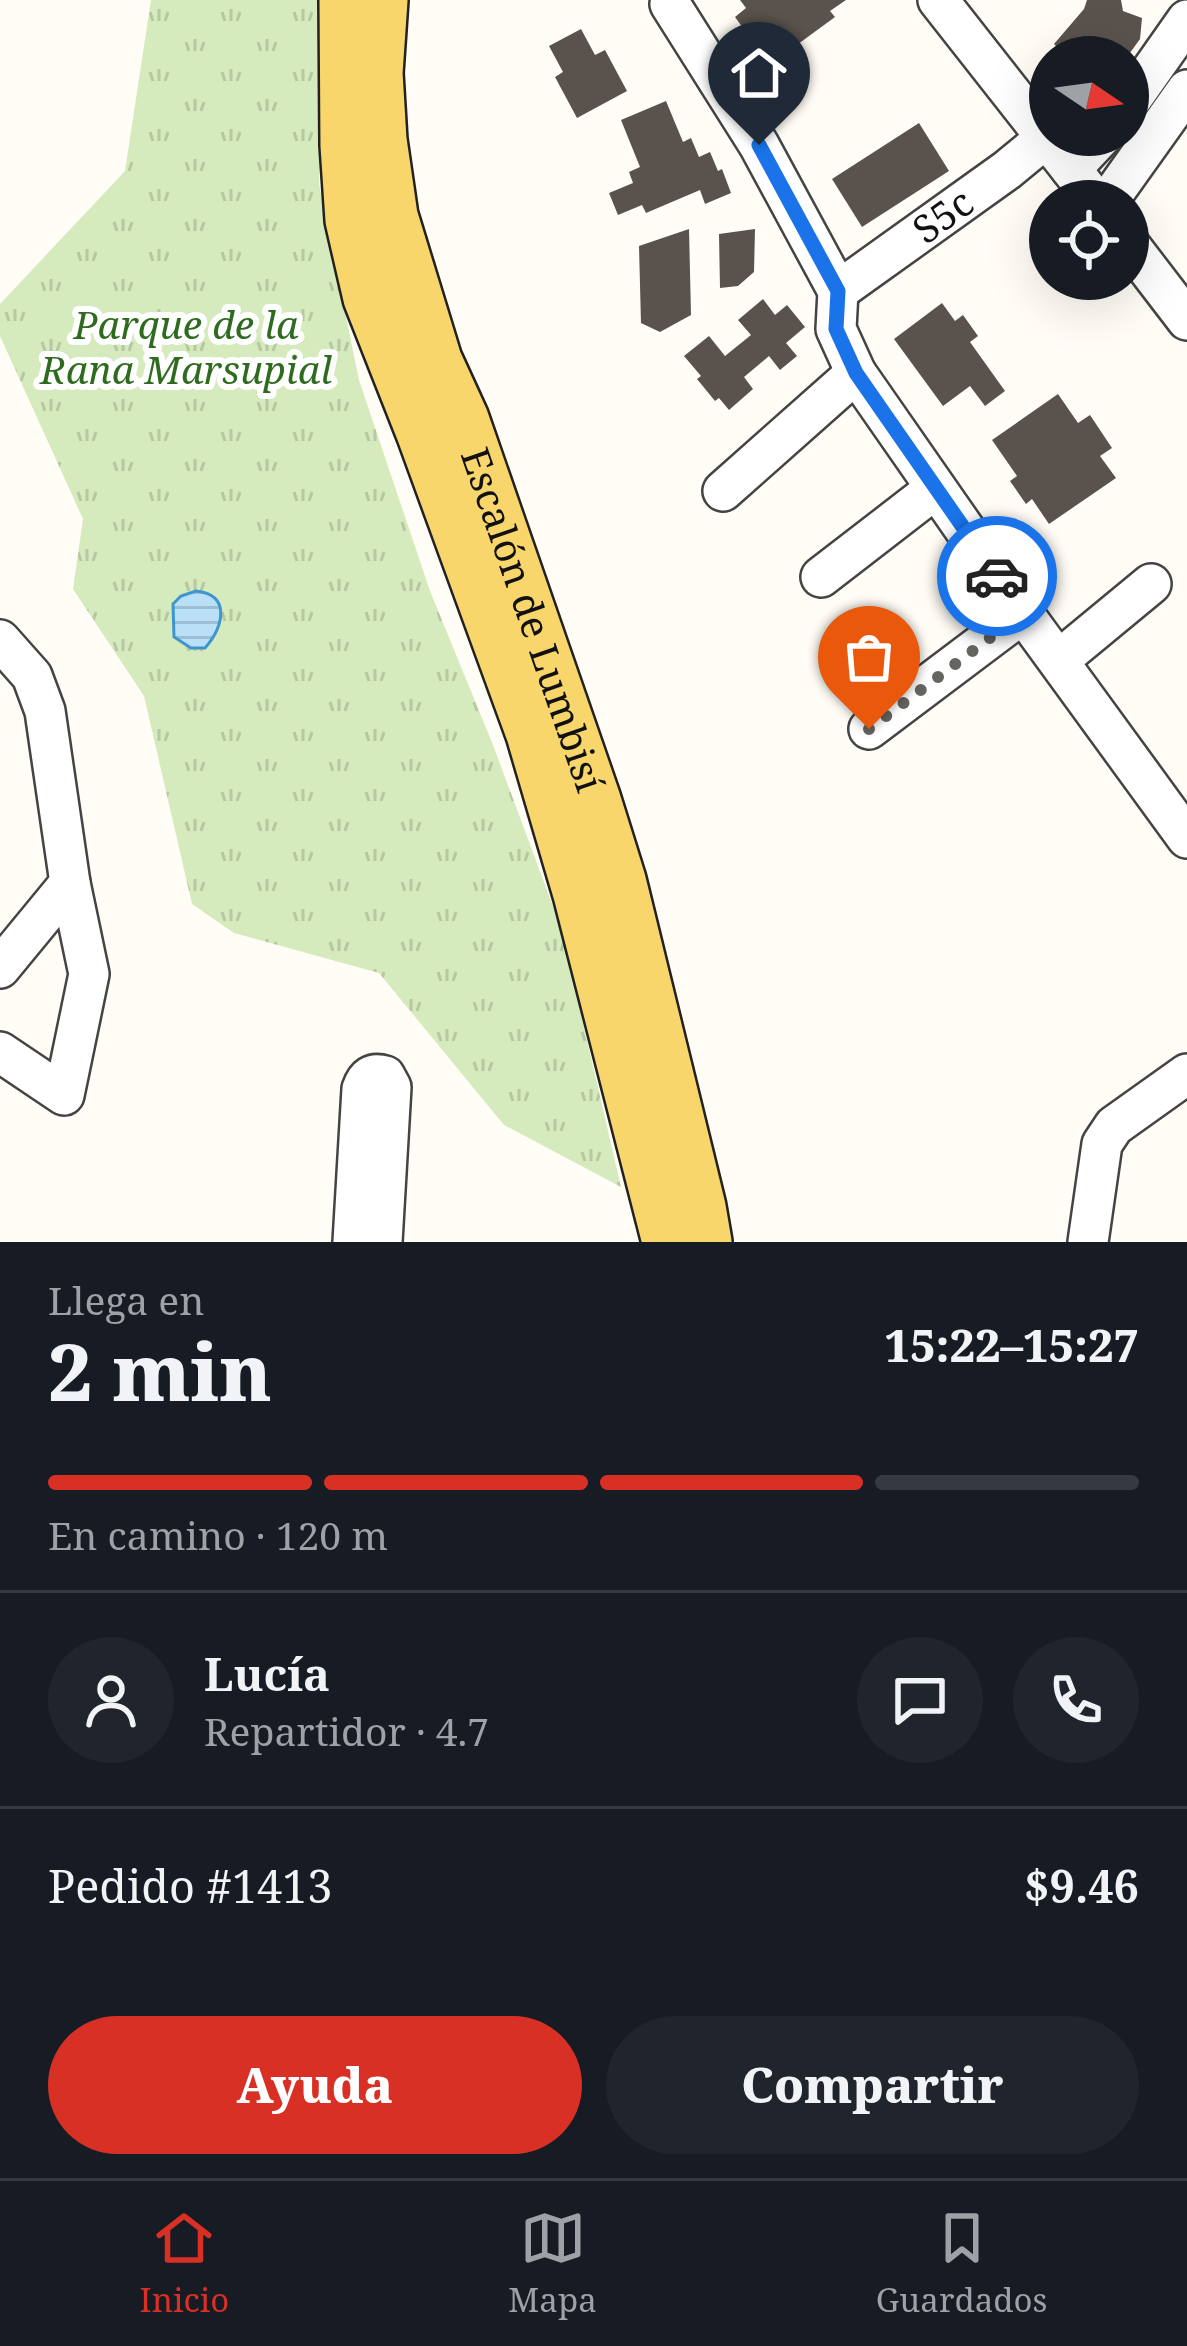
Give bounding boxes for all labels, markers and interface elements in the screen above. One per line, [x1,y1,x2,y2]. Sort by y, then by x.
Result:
pin [708,22,810,145]
north arrow [1029,36,1149,156]
map controls [1029,36,1149,300]
icon: home [726,40,792,106]
street label: S5c [901,175,983,254]
button: locate [1029,180,1149,300]
park label: Parque de la Rana Marsupial [39,297,332,395]
street label: Escalón de Lumbisí [450,440,618,799]
courier [937,516,1057,636]
icon: car [964,543,1030,609]
pin [818,606,920,729]
icon: bag [836,624,902,690]
text: Llega en [48,1273,204,1326]
text: 15:22–15:27 [884,1314,1139,1375]
text: 2 min [48,1318,272,1424]
text: En camino · 120 m [48,1508,388,1561]
button: person [48,1637,174,1763]
button: chat [857,1637,983,1763]
button: phone [1013,1637,1139,1763]
text: Lucía [204,1643,330,1704]
text: Repartidor · 4.7 [204,1704,489,1757]
text: Pedido #1413 [48,1855,332,1916]
text: $9.46 [1024,1855,1139,1916]
button: Ayuda [48,2016,582,2154]
button: Compartir [606,2016,1139,2154]
tab: Inicio [140,2205,229,2322]
tab: Mapa [508,2205,597,2322]
tab: Guardados [876,2205,1047,2322]

